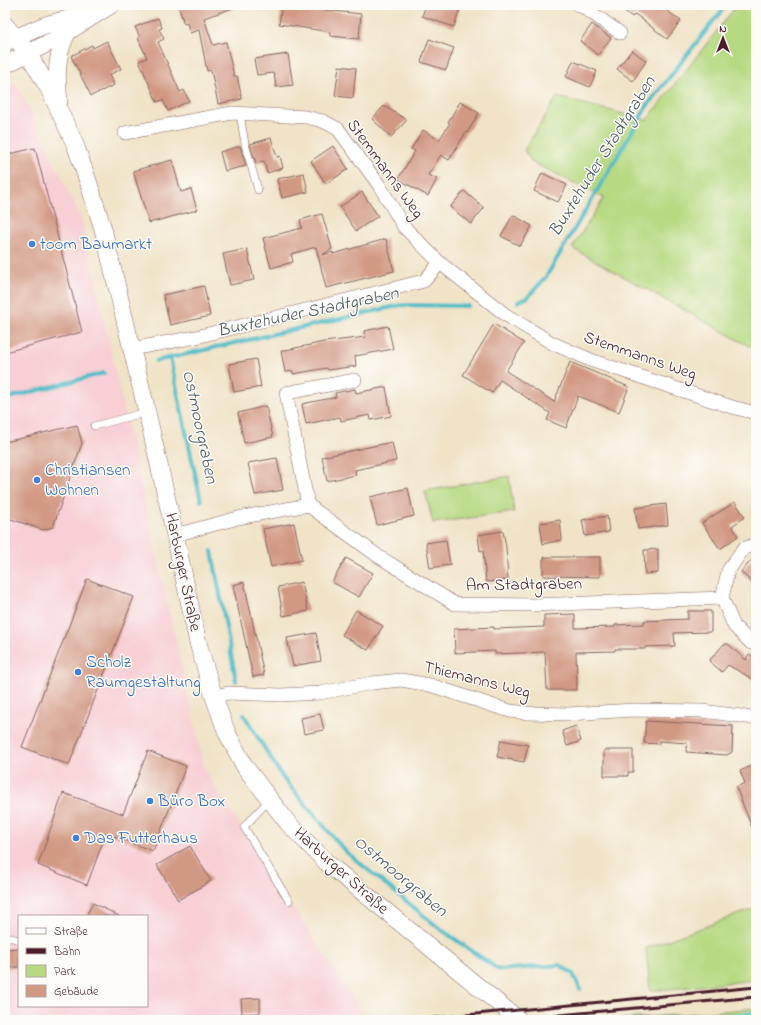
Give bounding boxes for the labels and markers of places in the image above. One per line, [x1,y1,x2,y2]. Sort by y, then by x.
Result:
place label: toom Baumarkt [40,232,152,257]
marker: toom Baumarkt [27,239,37,249]
place label: Christiansen Wohnen [45,458,130,503]
marker: Christiansen Wohnen [32,475,42,485]
place label: Scholz Raumgestaltung [86,650,201,697]
marker: Scholz Raumgestaltung [73,667,83,677]
place label: Büro Box [157,789,225,814]
marker: Büro Box [145,796,155,806]
place label: Das Futterhaus [83,826,198,851]
marker: Das Futterhaus [71,833,81,843]

